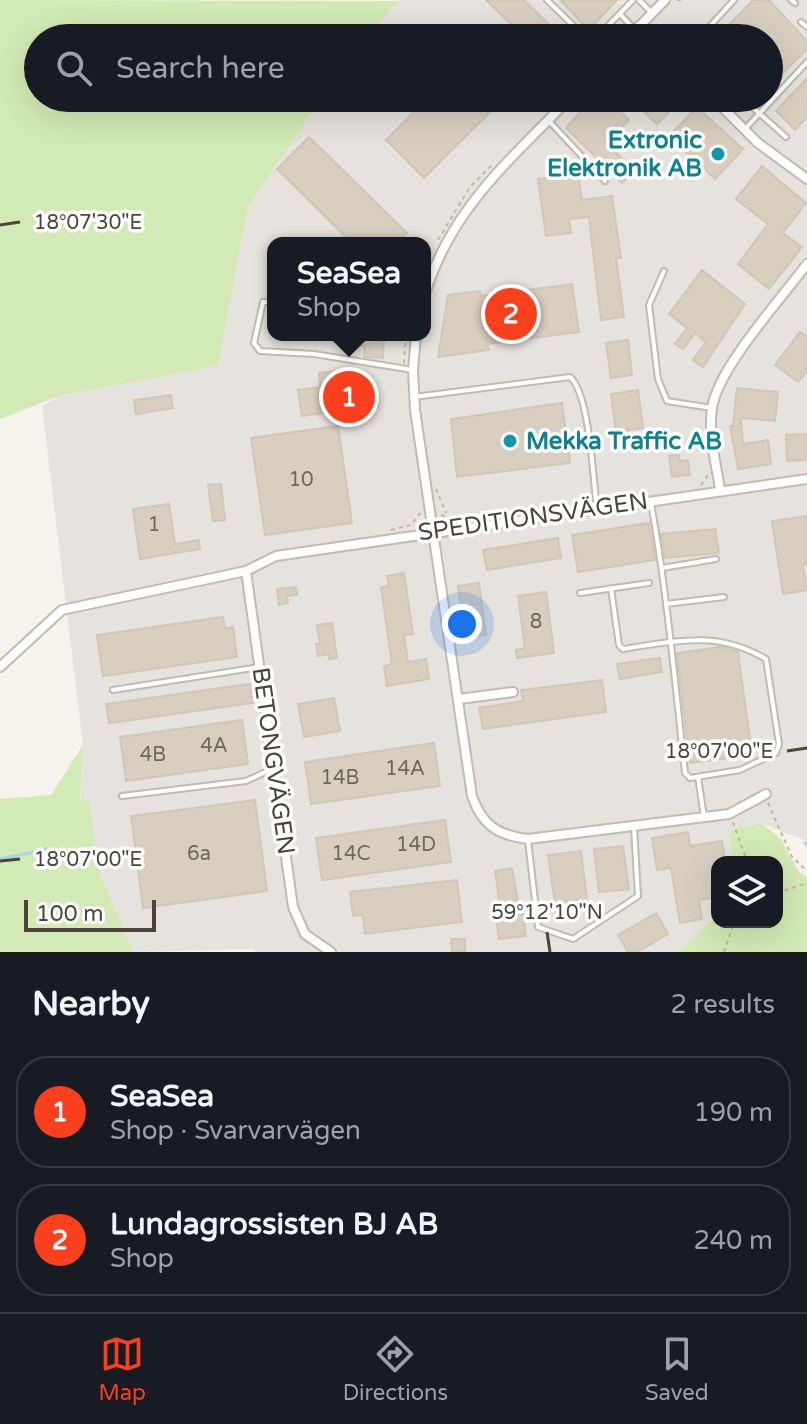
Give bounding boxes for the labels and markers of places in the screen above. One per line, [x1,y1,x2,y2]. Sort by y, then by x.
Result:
place label: Extronic Elektronik AB [547,126,702,183]
marker: Extronic Elektronik AB [709,145,727,163]
pin: 2 [485,284,537,344]
pin: 1 [323,367,375,427]
place label: Mekka Traffic AB [526,427,722,456]
marker: Mekka Traffic AB [501,432,519,450]

